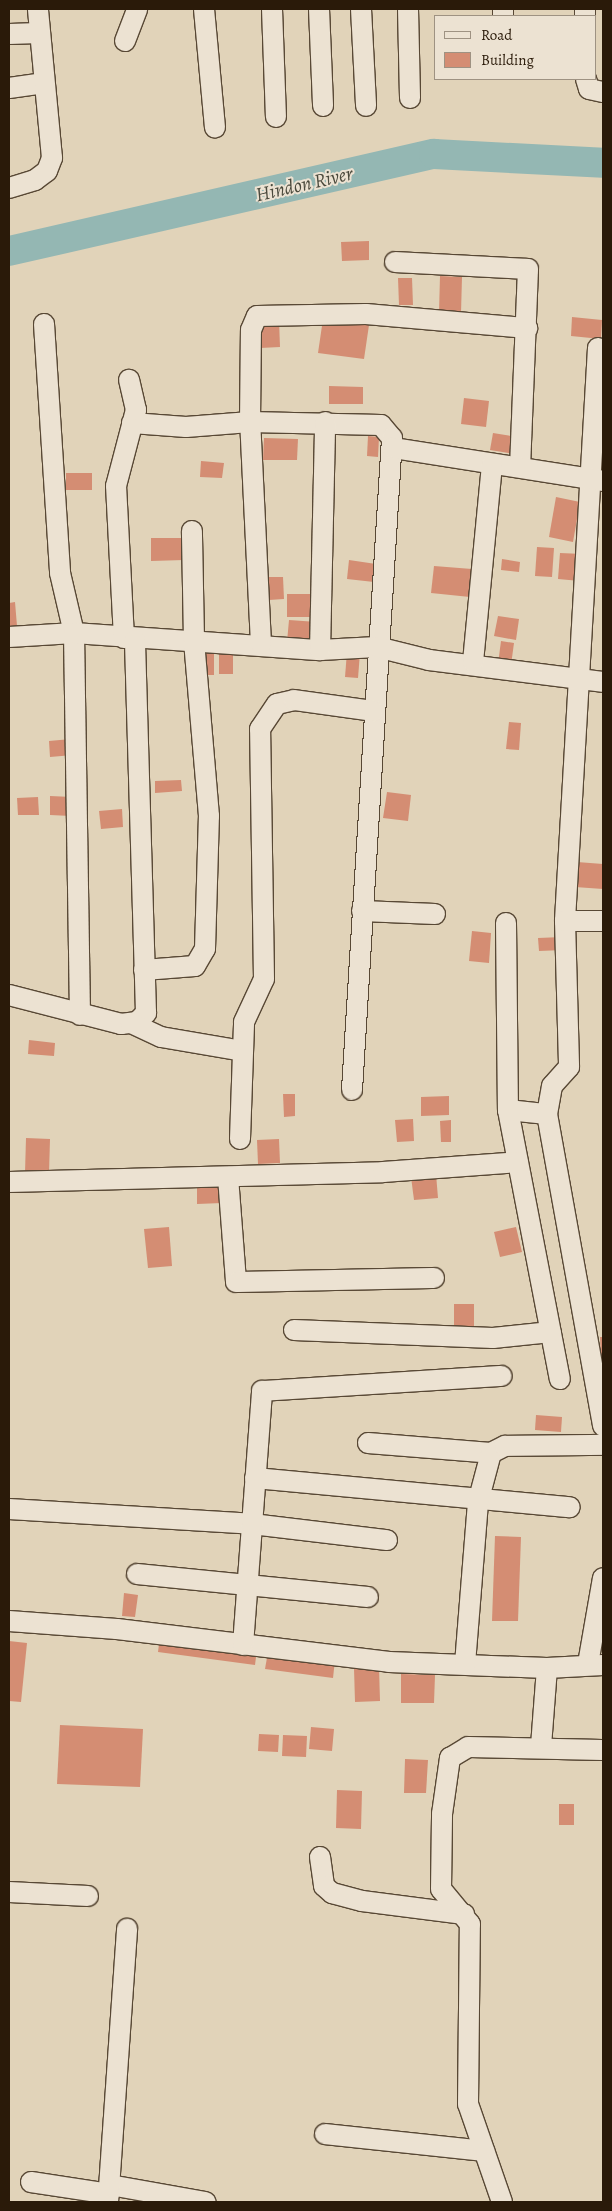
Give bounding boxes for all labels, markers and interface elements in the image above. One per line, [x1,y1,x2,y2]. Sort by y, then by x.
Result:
legend [434,15,597,80]
text: Road [481,25,512,45]
text: Building [481,50,534,70]
water label: Hindon River [253,161,355,207]

